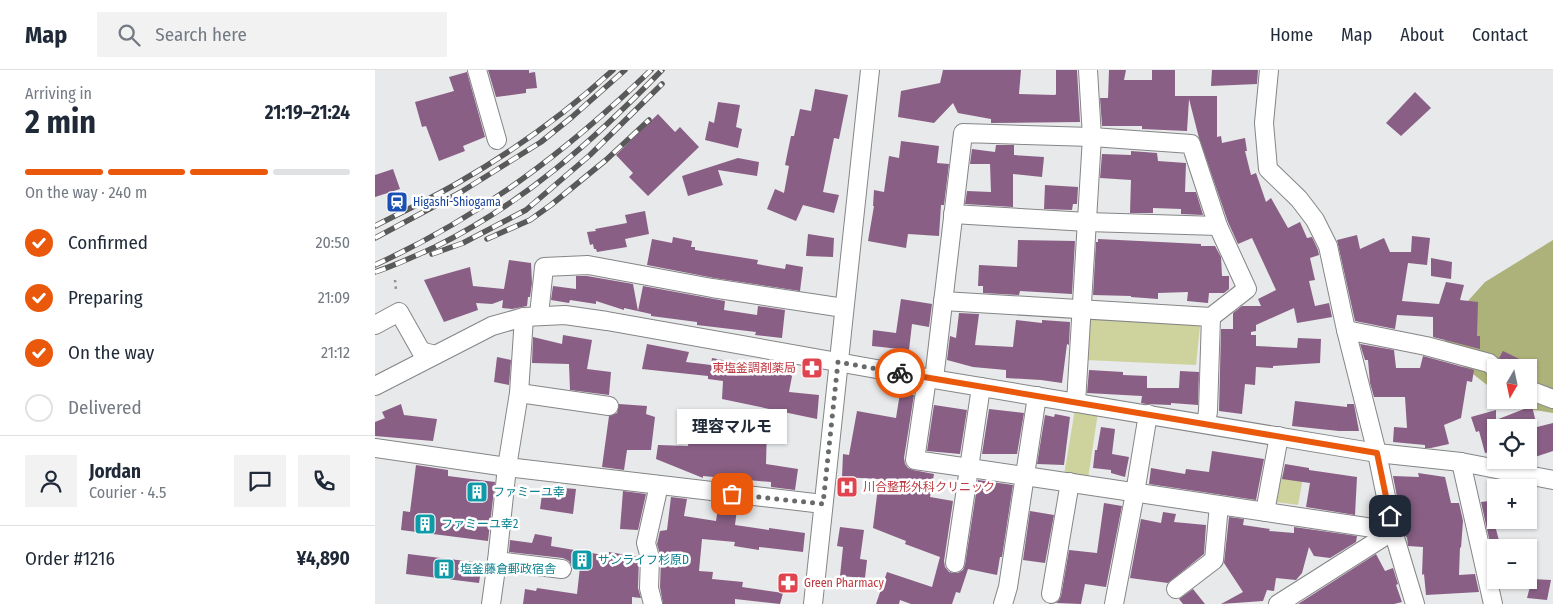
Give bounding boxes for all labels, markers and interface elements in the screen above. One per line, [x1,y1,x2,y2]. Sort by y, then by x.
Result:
search box [97,12,447,57]
text: Map [25,21,67,49]
icon: search [115,21,143,49]
text: Search here [155,23,247,46]
text: Home [1270,24,1313,46]
text: Map [1341,24,1372,46]
text: About [1400,24,1444,46]
text: Contact [1472,24,1528,46]
text: Arriving in [25,84,92,103]
text: 21:19–21:24 [265,101,350,124]
text: 2 min [25,103,96,141]
text: On the way · 240 m [25,183,147,202]
station icon: Higashi-Shiogama [385,190,409,214]
place label: Higashi-Shiogama [413,195,501,209]
icon: check [25,229,53,257]
text: Confirmed [68,231,148,254]
text: 20:50 [315,233,350,252]
icon: check [25,284,53,312]
text: Preparing [68,286,143,309]
text: 21:09 [318,288,350,307]
icon: check [25,339,53,367]
text: On the way [68,341,154,364]
text: 21:12 [321,343,350,362]
courier [875,348,925,398]
pharmacy icon: 東塩釜調剤薬局 [800,356,824,380]
icon: bike [886,359,914,387]
north arrow [1487,359,1537,409]
map controls [1487,359,1537,589]
place label: 東塩釜調剤薬局 [712,361,796,375]
text: Delivered [68,396,142,419]
callout: 理容マルモ [677,409,787,444]
text: 理容マルモ [692,417,772,436]
button: locate [1487,419,1537,469]
button: person [25,455,77,507]
button: chat [234,455,286,507]
button: phone [298,455,350,507]
text: Jordan [89,460,141,483]
pin [711,473,753,515]
hospital icon: 川合整形外科クリニック [835,475,859,499]
button: + [1487,479,1537,529]
building icon: ファミーユ幸 [465,480,489,504]
icon: bag [718,480,746,508]
place label: 川合整形外科クリニック [863,480,995,494]
text: Courier · 4.5 [89,483,166,502]
place label: ファミーユ幸 [493,485,565,499]
pin [1369,495,1411,537]
icon: home [1376,502,1404,530]
building icon: ファミーユ幸2 [413,512,437,536]
place label: ファミーユ幸2 [441,517,518,531]
button: − [1487,539,1537,589]
text: Order #1216 [25,547,115,570]
text: ¥4,890 [296,547,350,570]
building icon: サンライフ杉原D [570,548,594,572]
place label: サンライフ杉原D [598,553,689,567]
building icon: 塩釜藤倉郵政宿舎 [432,557,456,581]
place label: 塩釜藤倉郵政宿舎 [460,562,556,576]
pharmacy icon: Green Pharmacy [776,571,800,595]
place label: Green Pharmacy [804,576,884,590]

